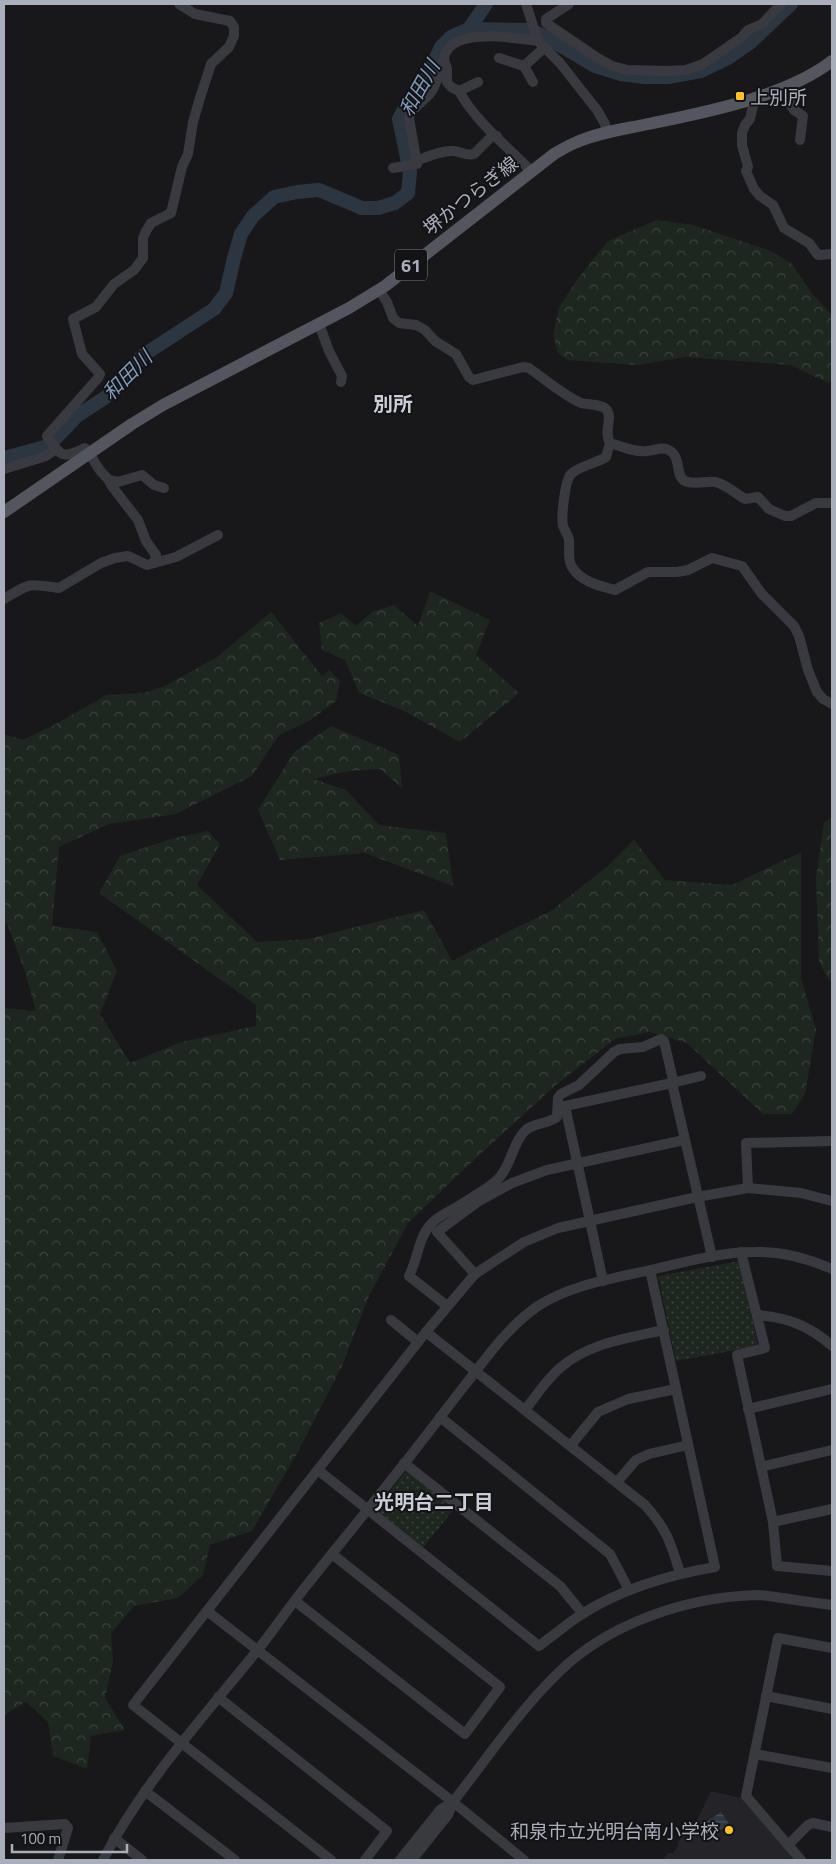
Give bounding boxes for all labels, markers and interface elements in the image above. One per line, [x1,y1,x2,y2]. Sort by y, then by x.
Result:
water label: 和田川 [391,52,448,122]
place label: 上別所 [750,82,807,111]
marker: 上別所 [734,90,746,102]
street label: 堺かつらぎ線 [416,148,524,242]
road number: 61 [395,250,427,280]
water label: 和田川 [95,341,161,407]
district label: 別所 [373,388,413,419]
district label: 光明台二丁目 [374,1486,494,1517]
place label: 和泉市立光明台南小学校 [510,1816,719,1845]
scale bar [12,1822,128,1854]
marker: 和泉市立光明台南小学校 [723,1824,735,1836]
text: 100 m [20,1827,61,1850]

